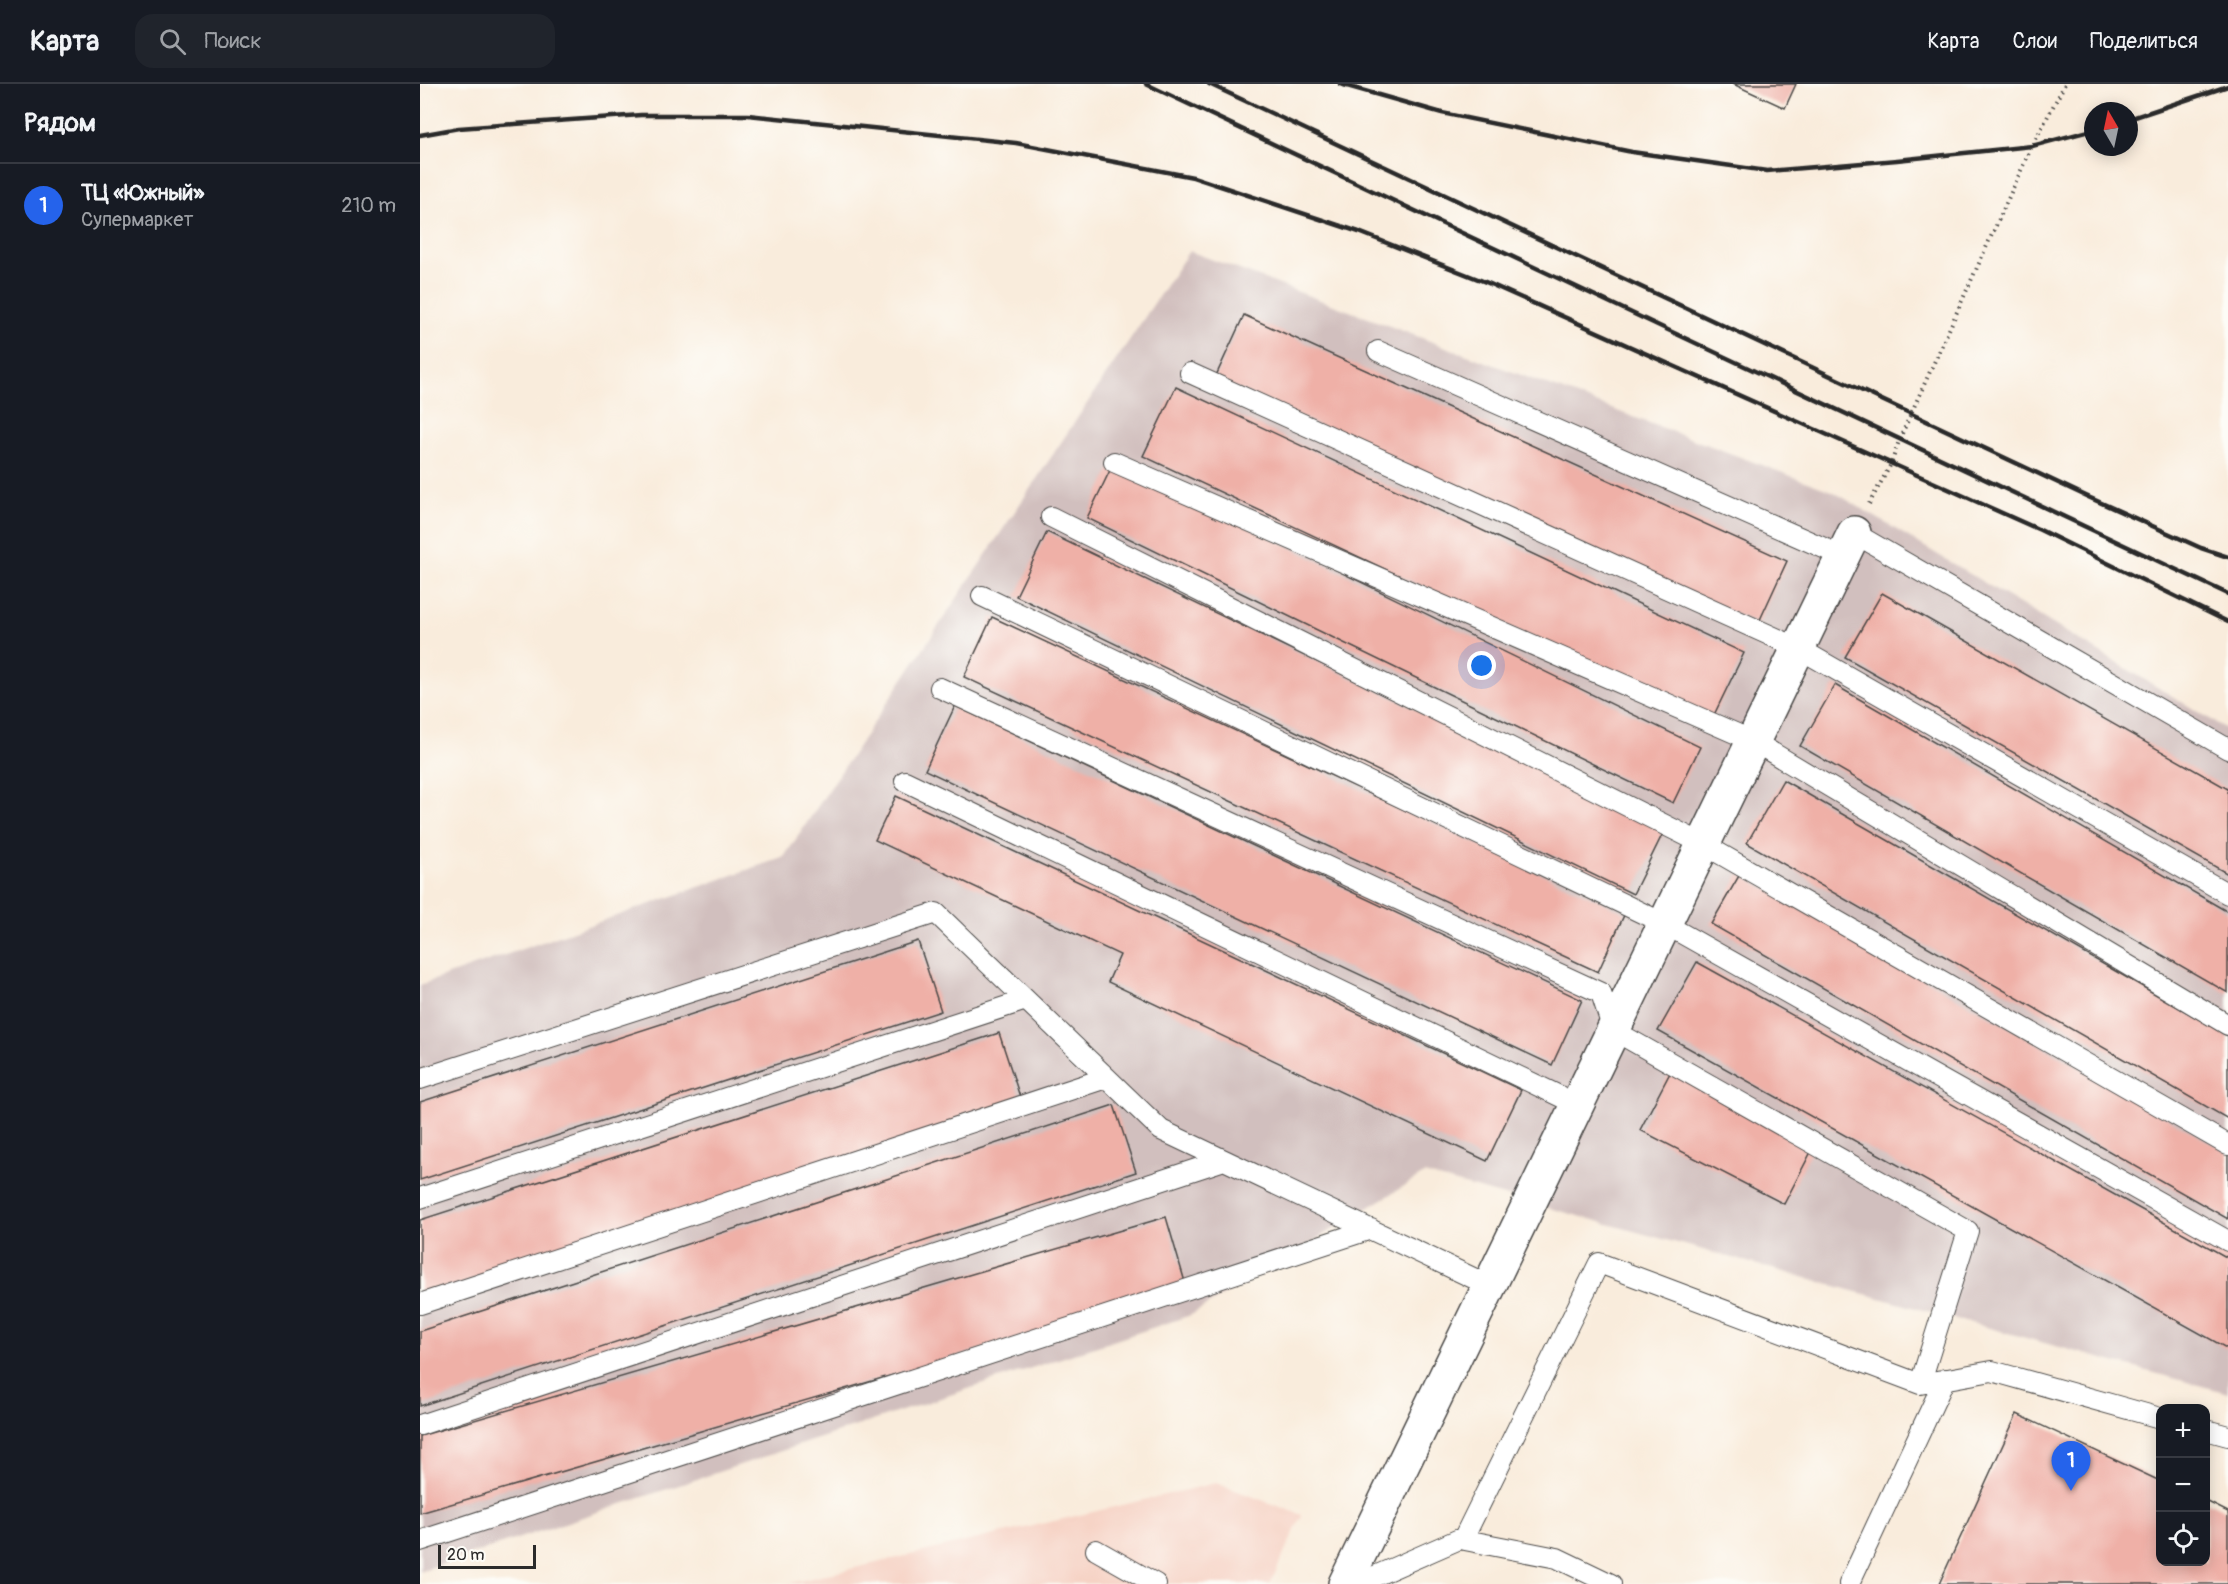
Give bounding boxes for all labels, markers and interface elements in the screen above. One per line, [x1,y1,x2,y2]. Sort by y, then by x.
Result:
search box [135,14,555,68]
text: Карта [30,24,99,59]
icon: search [156,25,189,58]
text: Поиск [204,27,262,55]
text: Карта [1927,28,1979,55]
text: Слои [2012,28,2057,55]
text: Поделиться [2090,28,2198,55]
north arrow [2084,102,2138,156]
text: Рядом [24,107,96,139]
text: ТЦ «Южный» [81,179,204,207]
text: 1 [40,193,47,218]
text: 210 m [341,193,396,218]
text: Супермаркет [81,207,193,232]
your location [1467,651,1496,680]
map controls [2156,1404,2210,1566]
button: + [2156,1404,2210,1458]
pin: 1 [2052,1442,2090,1491]
button: − [2156,1458,2210,1512]
button: locate [2156,1512,2210,1566]
scale bar [438,1542,536,1570]
text: 20 m [447,1545,485,1565]

